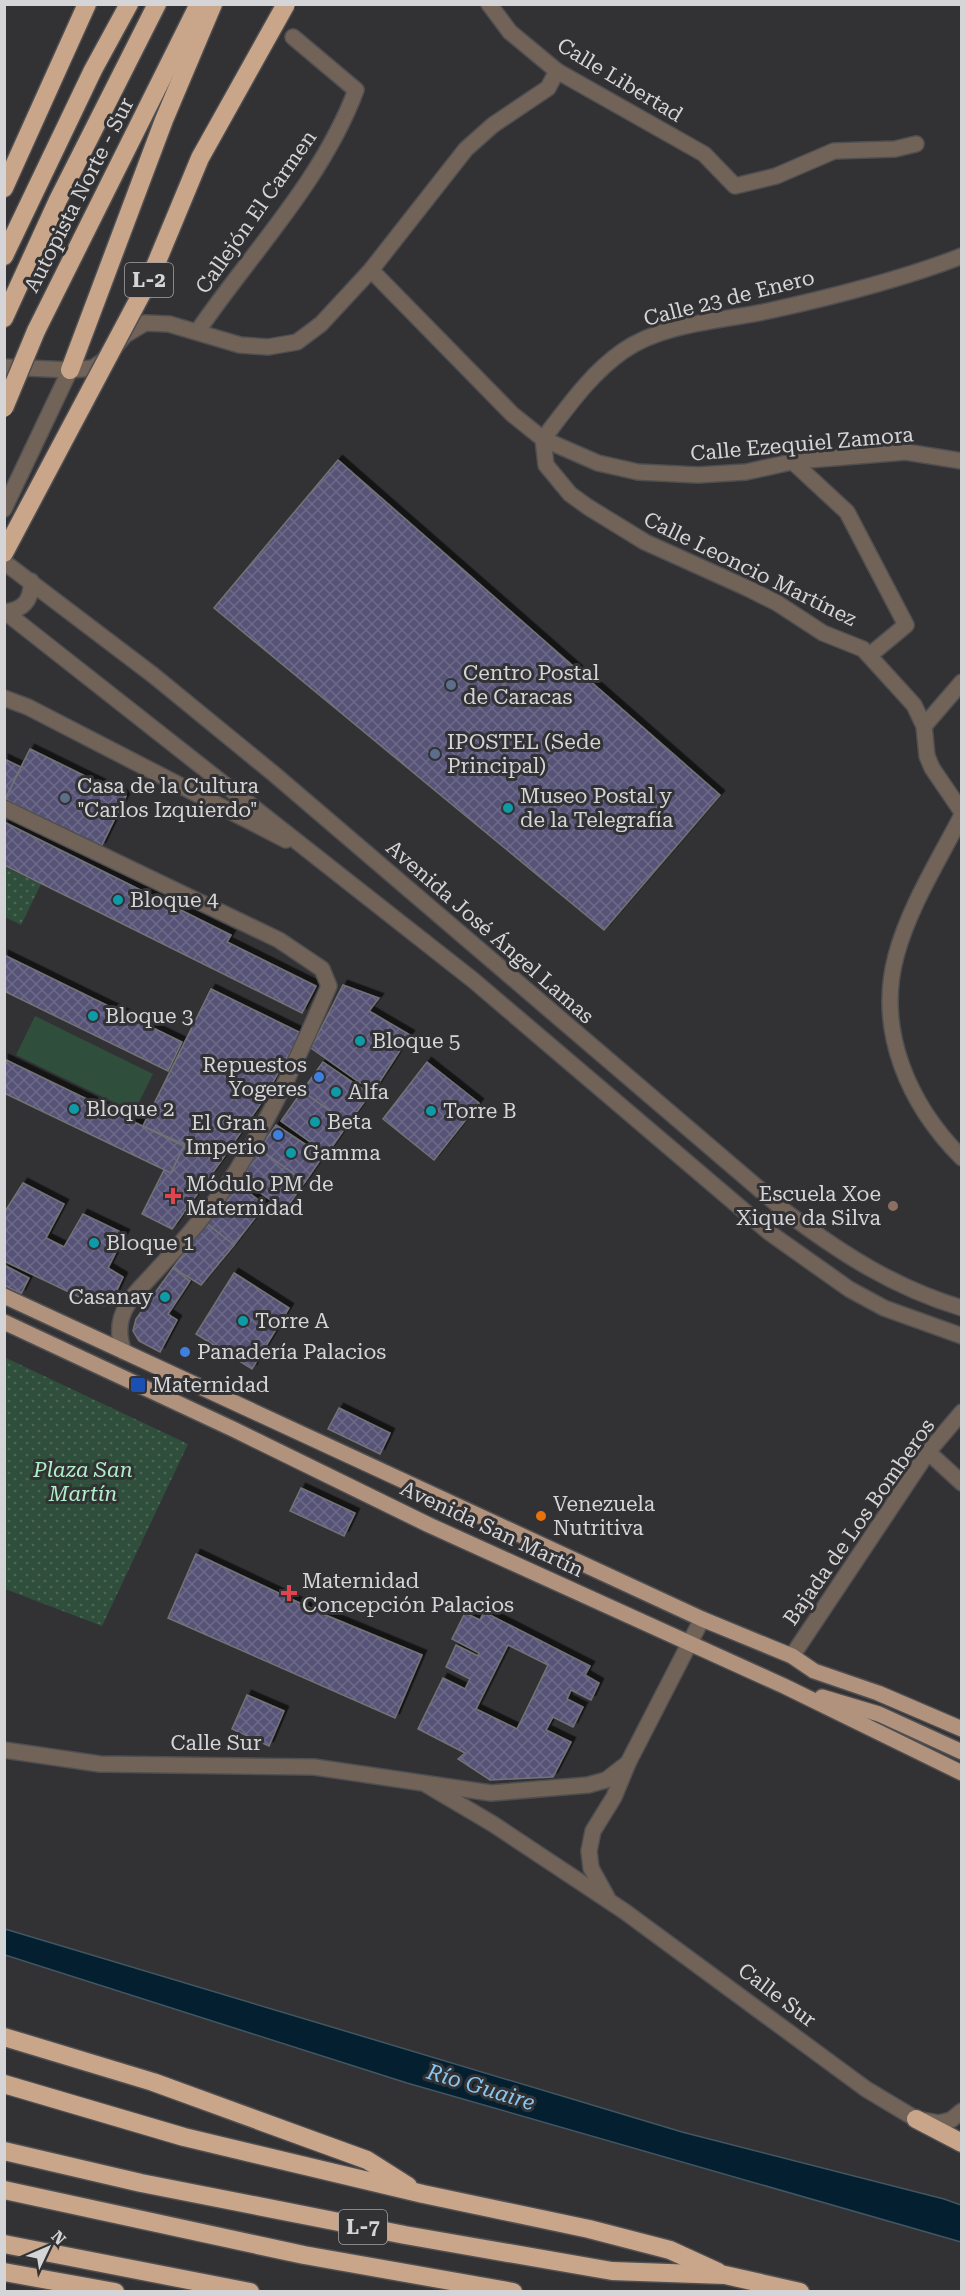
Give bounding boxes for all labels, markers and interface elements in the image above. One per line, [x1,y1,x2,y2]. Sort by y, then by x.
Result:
street label: Calle Libertad [553,33,688,127]
street label: Autopista Norte - Sur [19,93,139,296]
street label: Callejón El Carmen [191,125,322,298]
road number: L-2 [125,263,173,297]
street label: Calle 23 de Enero [641,265,817,331]
street label: Calle Ezequiel Zamora [689,422,915,466]
street label: Calle Leoncio Martínez [640,507,860,631]
place label: Centro Postal de Caracas [463,661,600,709]
marker: Centro Postal de Caracas [444,678,458,692]
place label: IPOSTEL (Sede Principal) [447,730,601,778]
marker: IPOSTEL (Sede Principal) [428,747,442,761]
place label: Casa de la Cultura "Carlos Izquierdo" [77,774,260,822]
place label: Museo Postal y de la Telegrafía [520,784,674,832]
marker: Casa de la Cultura "Carlos Izquierdo" [58,791,72,805]
marker: Museo Postal y de la Telegrafía [501,801,515,815]
street label: Avenida José Ángel Lamas [381,835,599,1029]
place label: Bloque 4 [130,888,219,912]
marker: Bloque 4 [111,893,125,907]
place label: Bloque 3 [105,1004,194,1028]
marker: Bloque 3 [86,1009,100,1023]
place label: Bloque 5 [372,1029,461,1053]
marker: Bloque 5 [353,1034,367,1048]
place label: Repuestos Yogeres [202,1053,307,1101]
marker: Repuestos Yogeres [312,1070,326,1084]
place label: Alfa [348,1080,389,1104]
marker: Alfa [329,1085,343,1099]
place label: Bloque 2 [86,1097,175,1121]
place label: Torre B [443,1099,517,1123]
marker: Bloque 2 [67,1102,81,1116]
marker: Torre B [424,1104,438,1118]
place label: Beta [327,1110,372,1134]
place label: El Gran Imperio [185,1111,266,1159]
marker: Beta [308,1115,322,1129]
marker: El Gran Imperio [271,1128,285,1142]
place label: Gamma [303,1141,381,1165]
marker: Gamma [284,1146,298,1160]
place label: Módulo PM de Maternidad [186,1172,334,1220]
place label: Escuela Xoe Xique da Silva [736,1182,882,1230]
marker: Módulo PM de Maternidad [164,1187,182,1205]
marker: Escuela Xoe Xique da Silva [886,1199,900,1213]
place label: Bloque 1 [106,1231,195,1255]
marker: Bloque 1 [87,1236,101,1250]
place label: Casanay [68,1285,154,1309]
marker: Casanay [158,1290,172,1304]
place label: Torre A [255,1309,329,1333]
marker: Torre A [236,1314,250,1328]
place label: Panadería Palacios [197,1340,386,1364]
marker: Panadería Palacios [178,1345,192,1359]
place label: Maternidad [152,1373,270,1397]
marker: Maternidad [129,1376,147,1394]
street label: Bajada de Los Bomberos [778,1414,940,1630]
park label: Plaza San Martín [32,1458,133,1506]
street label: Avenida San Martín [397,1476,588,1582]
place label: Venezuela Nutritiva [553,1492,656,1540]
marker: Venezuela Nutritiva [534,1509,548,1523]
place label: Maternidad Concepción Palacios [302,1569,514,1617]
marker: Maternidad Concepción Palacios [280,1584,298,1602]
street label: Calle Sur [170,1731,262,1755]
street label: Calle Sur [733,1958,821,2032]
water label: Río Guaire [423,2058,538,2115]
road number: L-7 [339,2210,387,2244]
north arrow [18,2218,78,2278]
text: N [47,2227,70,2249]

